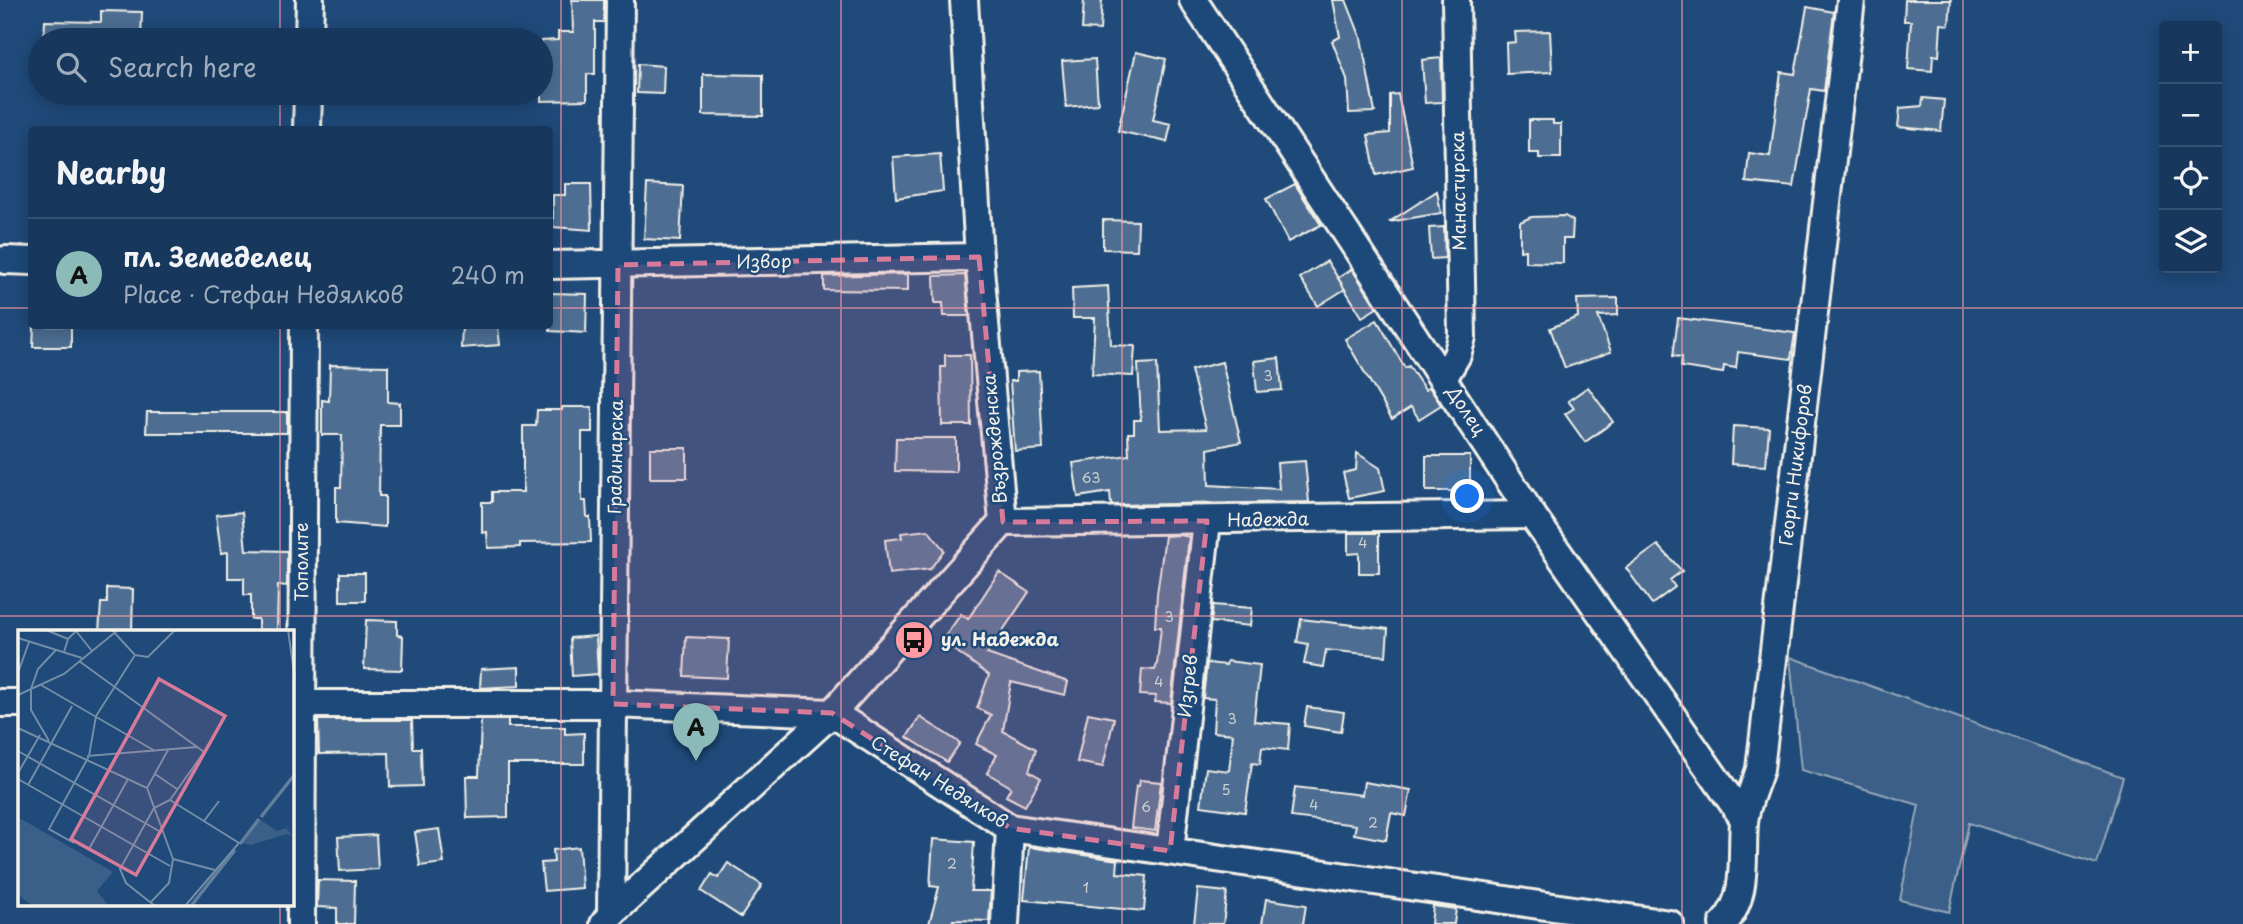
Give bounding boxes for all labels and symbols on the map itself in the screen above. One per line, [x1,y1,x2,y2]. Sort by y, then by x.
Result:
street label: Манастирска [1443,130,1472,251]
street label: Извор [736,247,792,274]
house number: 3 [1263,365,1273,386]
street label: Възрожденска [974,372,1013,505]
street label: Долец [1440,379,1494,441]
street label: Георги Никифоров [1771,382,1818,547]
street label: Градинарска [600,399,629,514]
house number: 63 [1082,467,1100,488]
your location [1450,479,1484,513]
street label: Надежда [1227,504,1310,533]
street label: Тополите [287,522,314,602]
house number: 4 [1358,532,1368,553]
house number: 3 [1164,606,1174,627]
bus stop icon: ул. Надежда [893,619,935,661]
place label: ул. Надежда [941,625,1059,652]
inset map [18,630,294,906]
street label: Изгрев [1170,653,1203,719]
house number: 4 [1154,671,1164,692]
pin: A [673,703,719,761]
house number: 3 [1227,708,1237,729]
street label: Стефан Недялков [866,728,1014,834]
house number: 5 [1221,779,1231,800]
house number: 4 [1309,794,1319,815]
house number: 6 [1141,796,1151,817]
house number: 2 [1368,812,1378,833]
house number: 2 [947,853,957,874]
house number: 1 [1083,877,1089,898]

